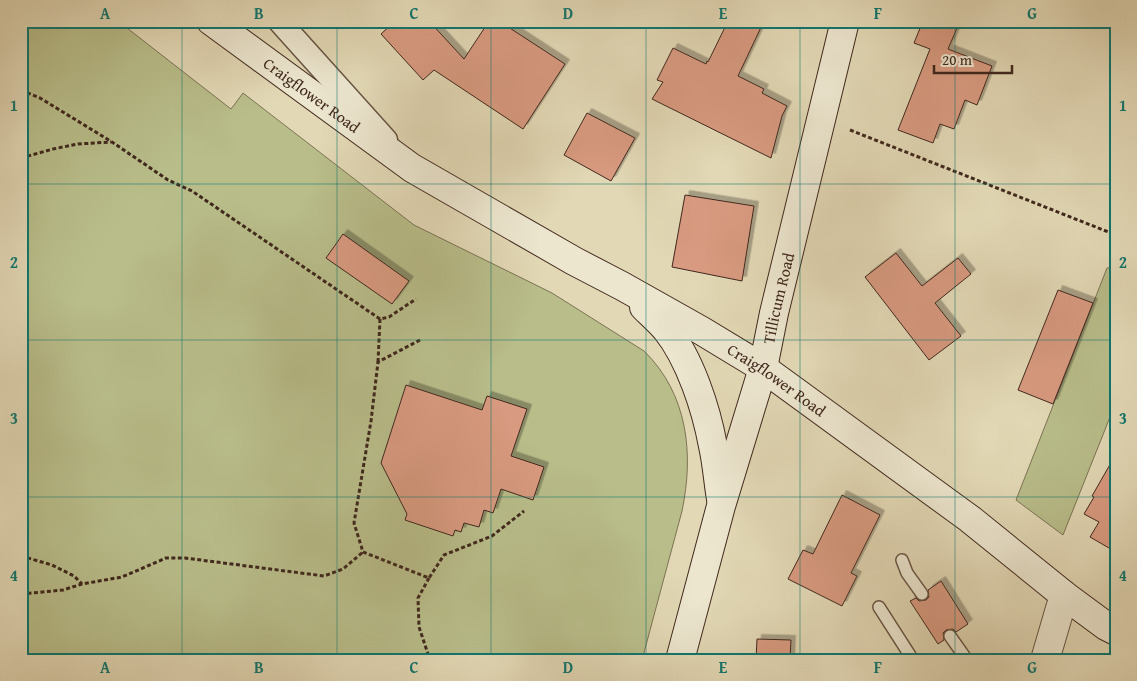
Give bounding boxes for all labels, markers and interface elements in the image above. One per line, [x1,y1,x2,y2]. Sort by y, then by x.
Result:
text: A [100,1,111,25]
text: B [254,1,264,25]
text: C [409,1,419,25]
text: D [563,1,573,25]
text: E [719,1,728,25]
text: F [874,1,882,25]
text: G [1027,1,1037,25]
scale bar [934,42,1012,74]
text: 20 m [942,49,973,70]
street label: Craigflower Road [258,51,366,139]
text: 1 [10,93,18,117]
text: 1 [1119,93,1127,117]
text: 2 [10,250,18,274]
street label: Tillicum Road [756,250,800,346]
text: 2 [1119,250,1127,274]
street label: Craigflower Road [723,337,831,422]
text: 3 [10,406,18,430]
text: 3 [1119,406,1127,430]
text: 4 [10,563,18,587]
text: 4 [1119,563,1127,587]
text: A [100,655,111,679]
text: B [254,655,264,679]
text: C [409,655,419,679]
text: D [563,655,573,679]
text: E [719,655,728,679]
text: F [874,655,882,679]
text: G [1027,655,1037,679]

